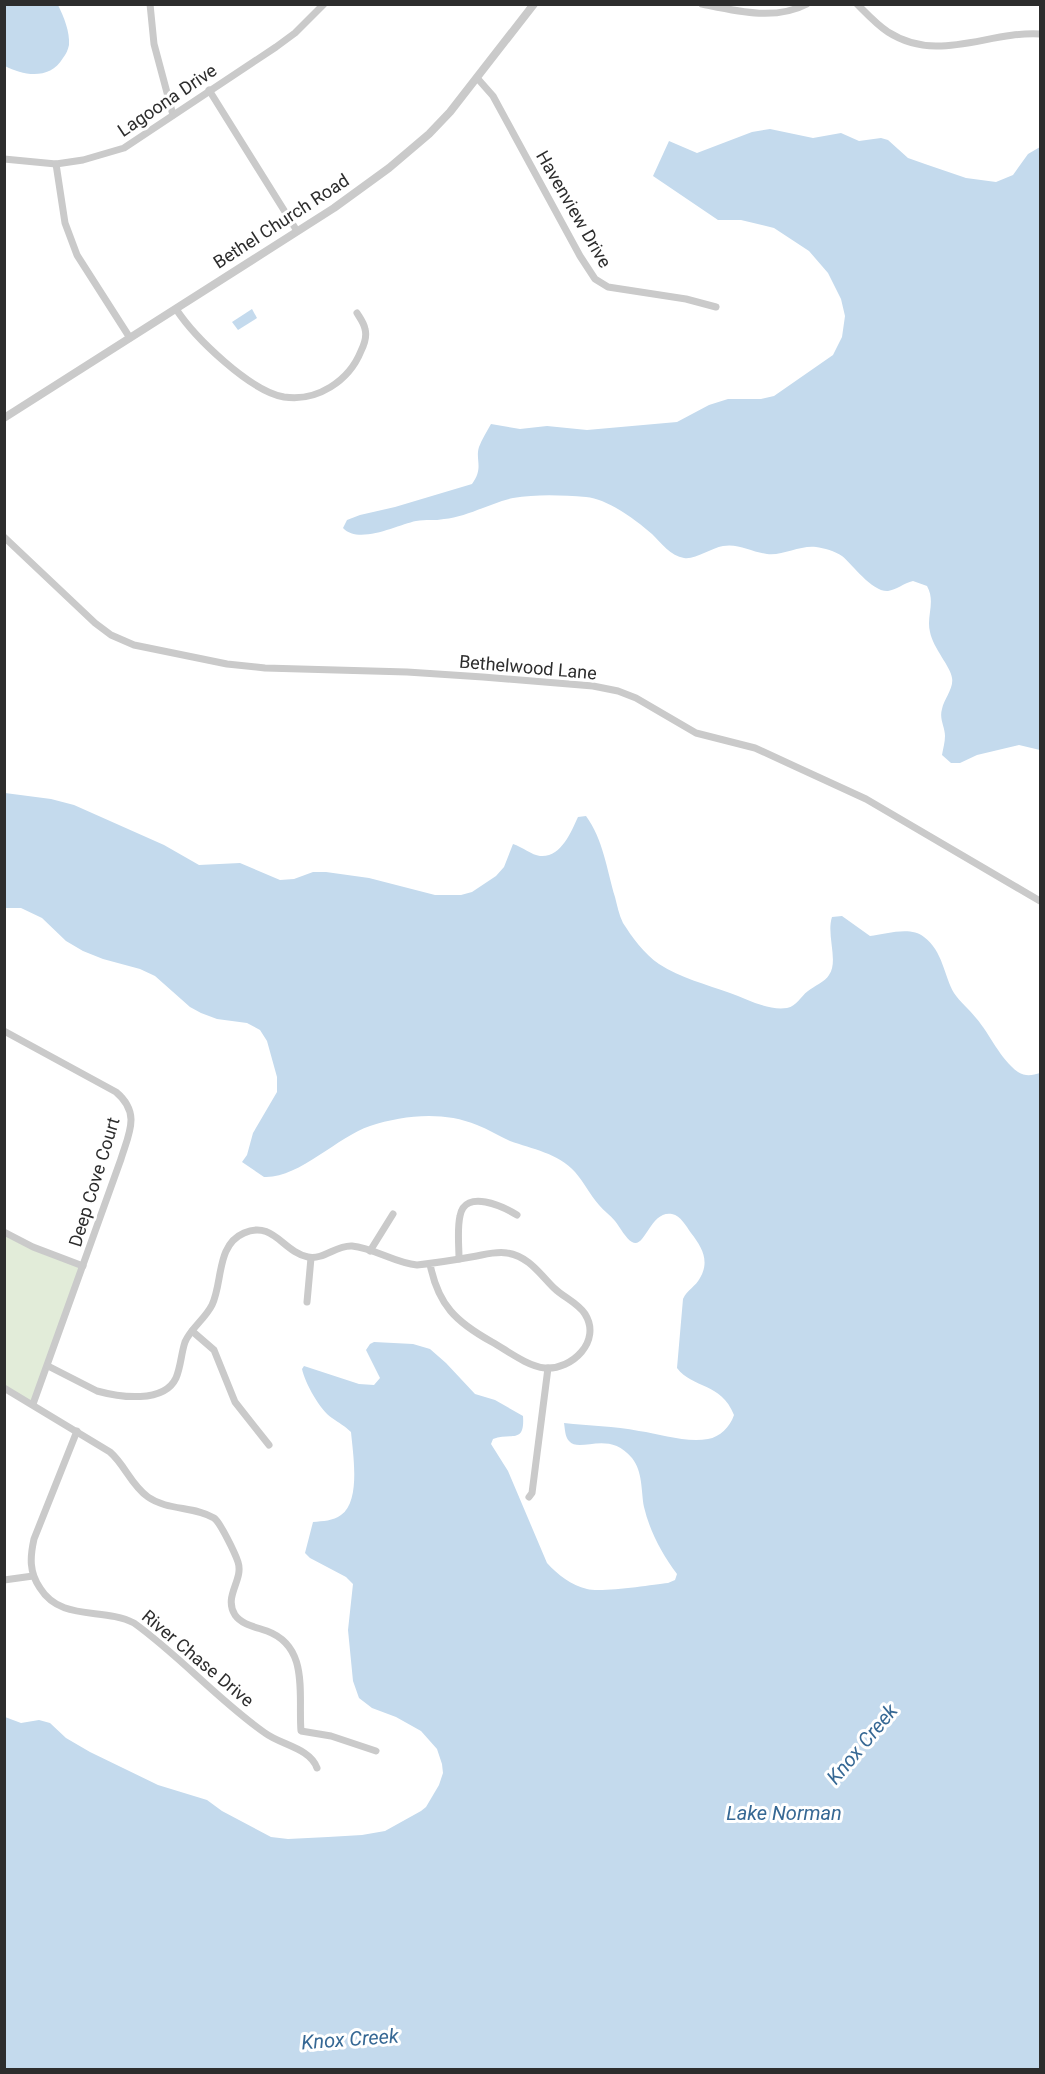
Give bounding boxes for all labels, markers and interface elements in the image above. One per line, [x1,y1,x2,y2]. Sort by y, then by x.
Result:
street label: Lagoona Drive [114,59,220,141]
street label: Havenview Drive [532,147,616,271]
street label: Bethel Church Road [209,169,353,273]
street label: Bethelwood Lane [458,651,598,683]
street label: Deep Cove Court [64,1115,124,1249]
street label: River Chase Drive [138,1605,258,1711]
water label: Knox Creek [821,1698,903,1789]
water label: Lake Norman [726,1801,842,1825]
water label: Knox Creek [301,2024,401,2054]

